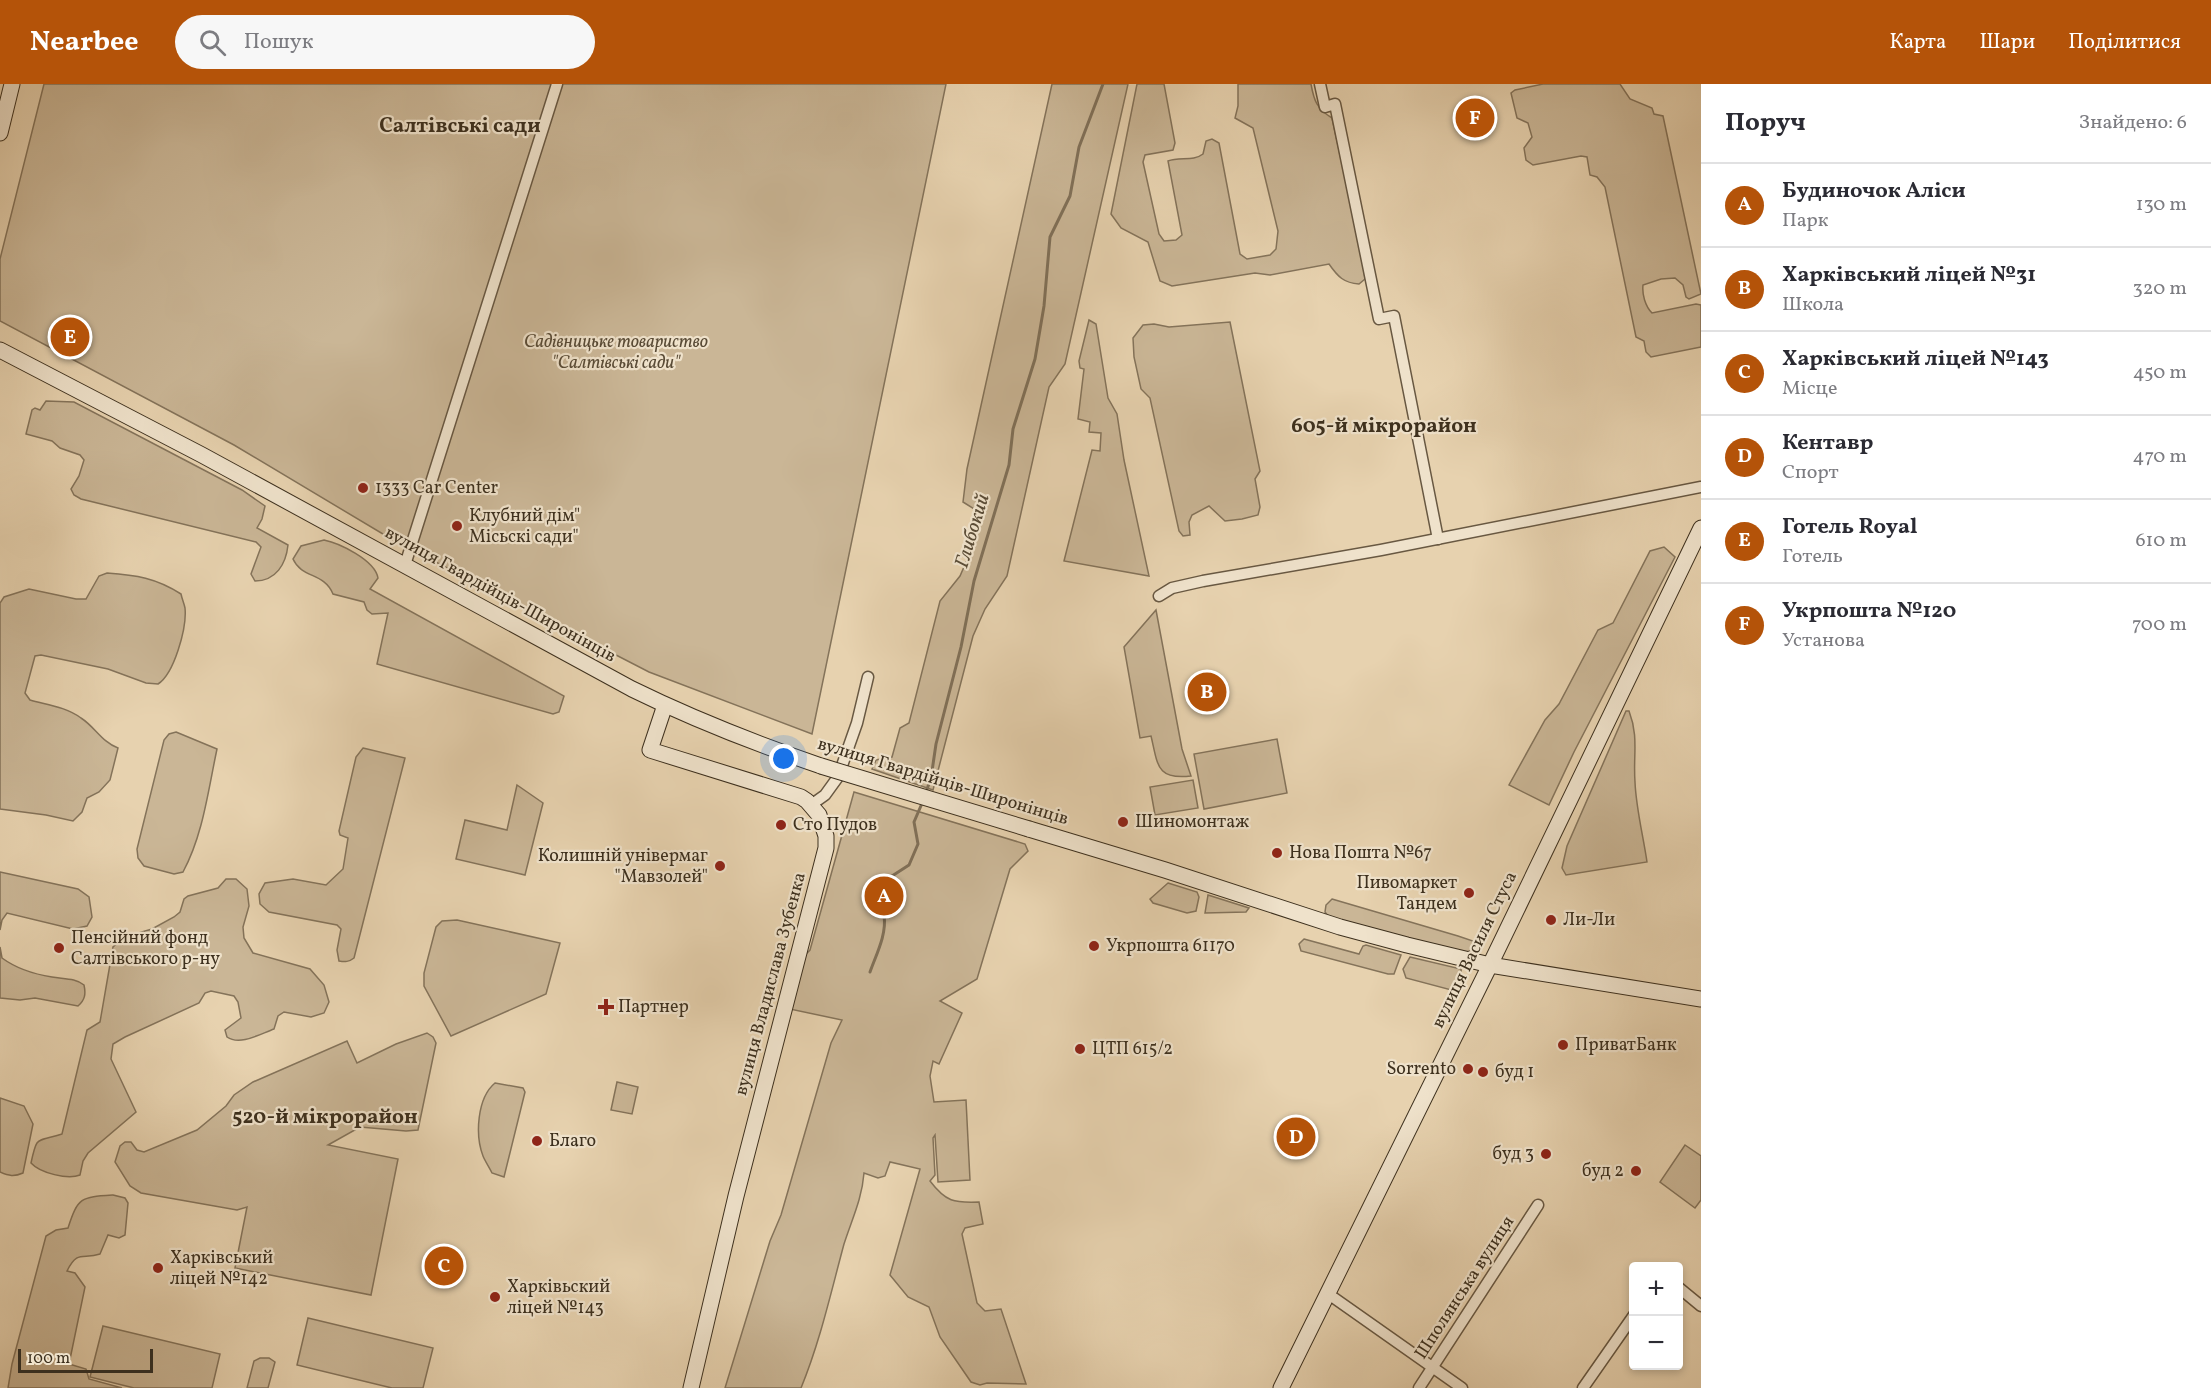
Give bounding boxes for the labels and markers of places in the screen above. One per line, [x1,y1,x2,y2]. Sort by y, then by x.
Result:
pin: F [1456,96,1494,141]
pin: E [50,314,90,360]
place label: 1333 Car Center [375,476,499,501]
marker: 1333 Car Center [356,481,370,495]
place label: Клубний дім" Місьскі сади" [469,504,580,550]
marker: Клубний дім" Місьскі сади" [450,519,464,533]
pin: B [1188,670,1226,714]
place label: Шиномонтаж [1135,810,1249,835]
place label: Сто Пудов [793,813,877,838]
marker: Шиномонтаж [1116,815,1130,829]
marker: Сто Пудов [774,818,788,832]
place label: Нова Пошта №67 [1289,841,1432,866]
place label: Колишній універмаг "Мавзолей" [538,844,708,890]
marker: Нова Пошта №67 [1270,846,1284,860]
marker: Колишній універмаг "Мавзолей" [713,859,727,873]
place label: Пивомаркет Тандем [1356,871,1457,917]
pin: A [864,874,904,918]
marker: Пивомаркет Тандем [1462,886,1476,900]
place label: Ли-Ли [1563,908,1615,933]
marker: Ли-Ли [1544,913,1558,927]
place label: Пенсійний фонд Салтівського р-ну [71,926,220,972]
place label: Укрпошта 61170 [1106,934,1235,959]
marker: Укрпошта 61170 [1087,939,1101,953]
marker: Пенсійний фонд Салтівського р-ну [52,941,66,955]
place label: Партнер [618,995,689,1020]
marker: Партнер [599,1000,613,1014]
place label: ПриватБанк [1575,1033,1677,1058]
place label: ЦТП 615/2 [1092,1037,1173,1062]
marker: ПриватБанк [1556,1038,1570,1052]
marker: ЦТП 615/2 [1073,1042,1087,1056]
place label: Sorrento [1386,1057,1456,1082]
place label: буд 1 [1495,1060,1534,1085]
marker: Sorrento [1461,1062,1475,1076]
marker: буд 1 [1476,1065,1490,1079]
pin: D [1276,1114,1316,1160]
place label: Благо [549,1129,596,1154]
marker: Благо [530,1134,544,1148]
place label: буд 3 [1492,1142,1534,1167]
marker: буд 3 [1539,1147,1553,1161]
place label: буд 2 [1582,1159,1624,1184]
marker: буд 2 [1629,1164,1643,1178]
pin: C [424,1244,464,1288]
place label: Харківський ліцей №142 [170,1246,273,1292]
marker: Харківський ліцей №142 [151,1261,165,1275]
place label: Харківьский ліцей №143 [507,1275,610,1321]
marker: Харківьский ліцей №143 [488,1290,502,1304]

